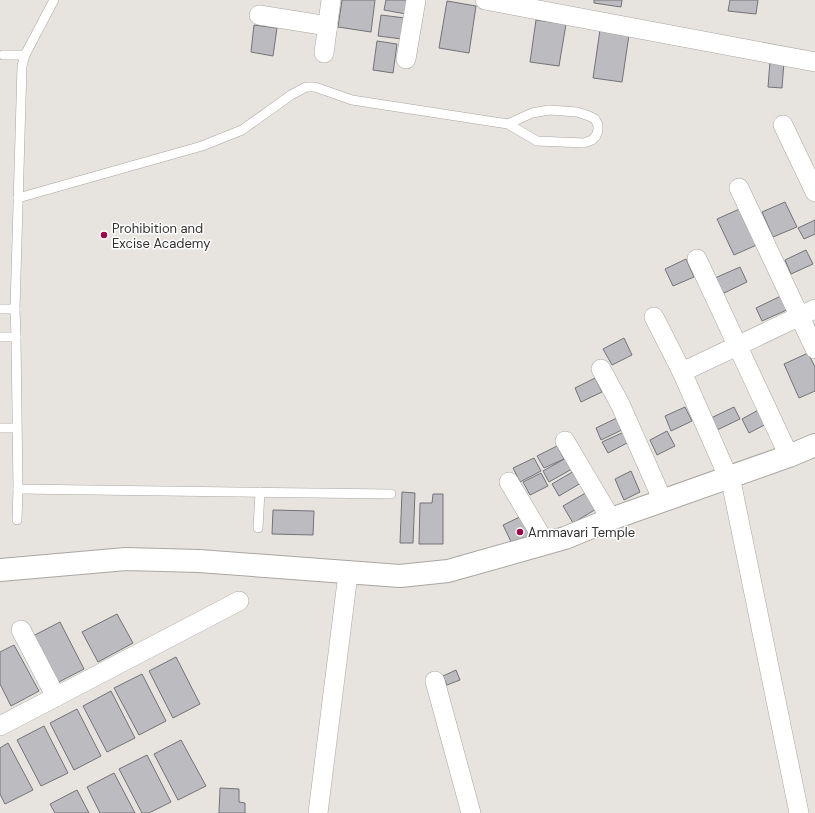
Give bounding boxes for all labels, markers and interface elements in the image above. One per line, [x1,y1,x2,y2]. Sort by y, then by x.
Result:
place label: Prohibition and Excise Academy [112,220,210,252]
marker: Prohibition and Excise Academy [99,230,109,240]
place label: Ammavari Temple [528,524,635,541]
marker: Ammavari Temple [515,527,525,537]

